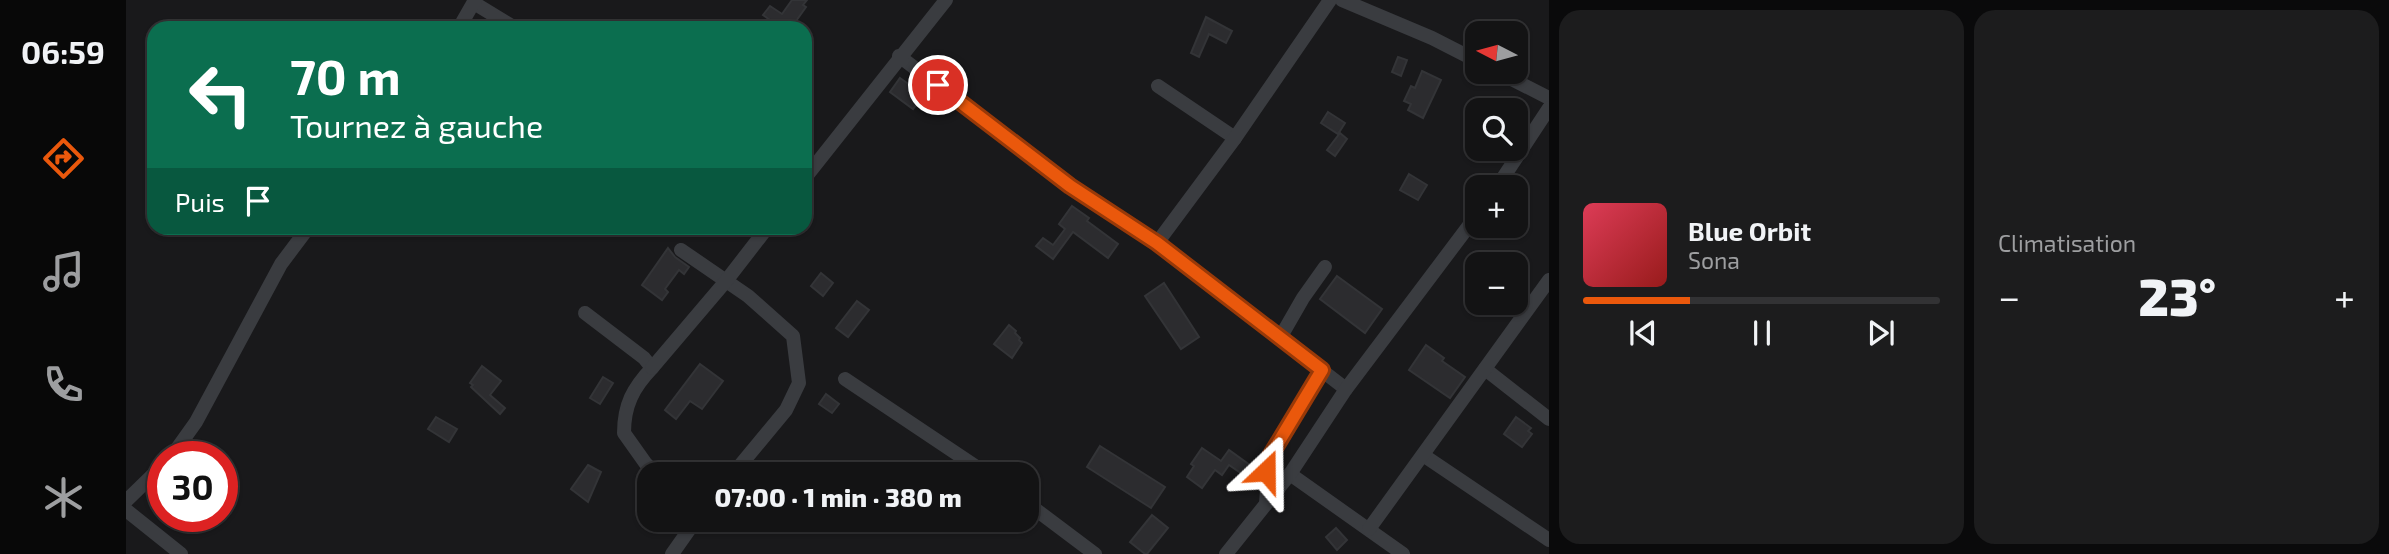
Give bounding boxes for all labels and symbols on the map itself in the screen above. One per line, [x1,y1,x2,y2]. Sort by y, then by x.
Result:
north arrow [1465,21,1528,84]
pin [908,55,968,115]
position arrow [1229,434,1303,508]
speed limit sign: 30 [147,441,238,532]

